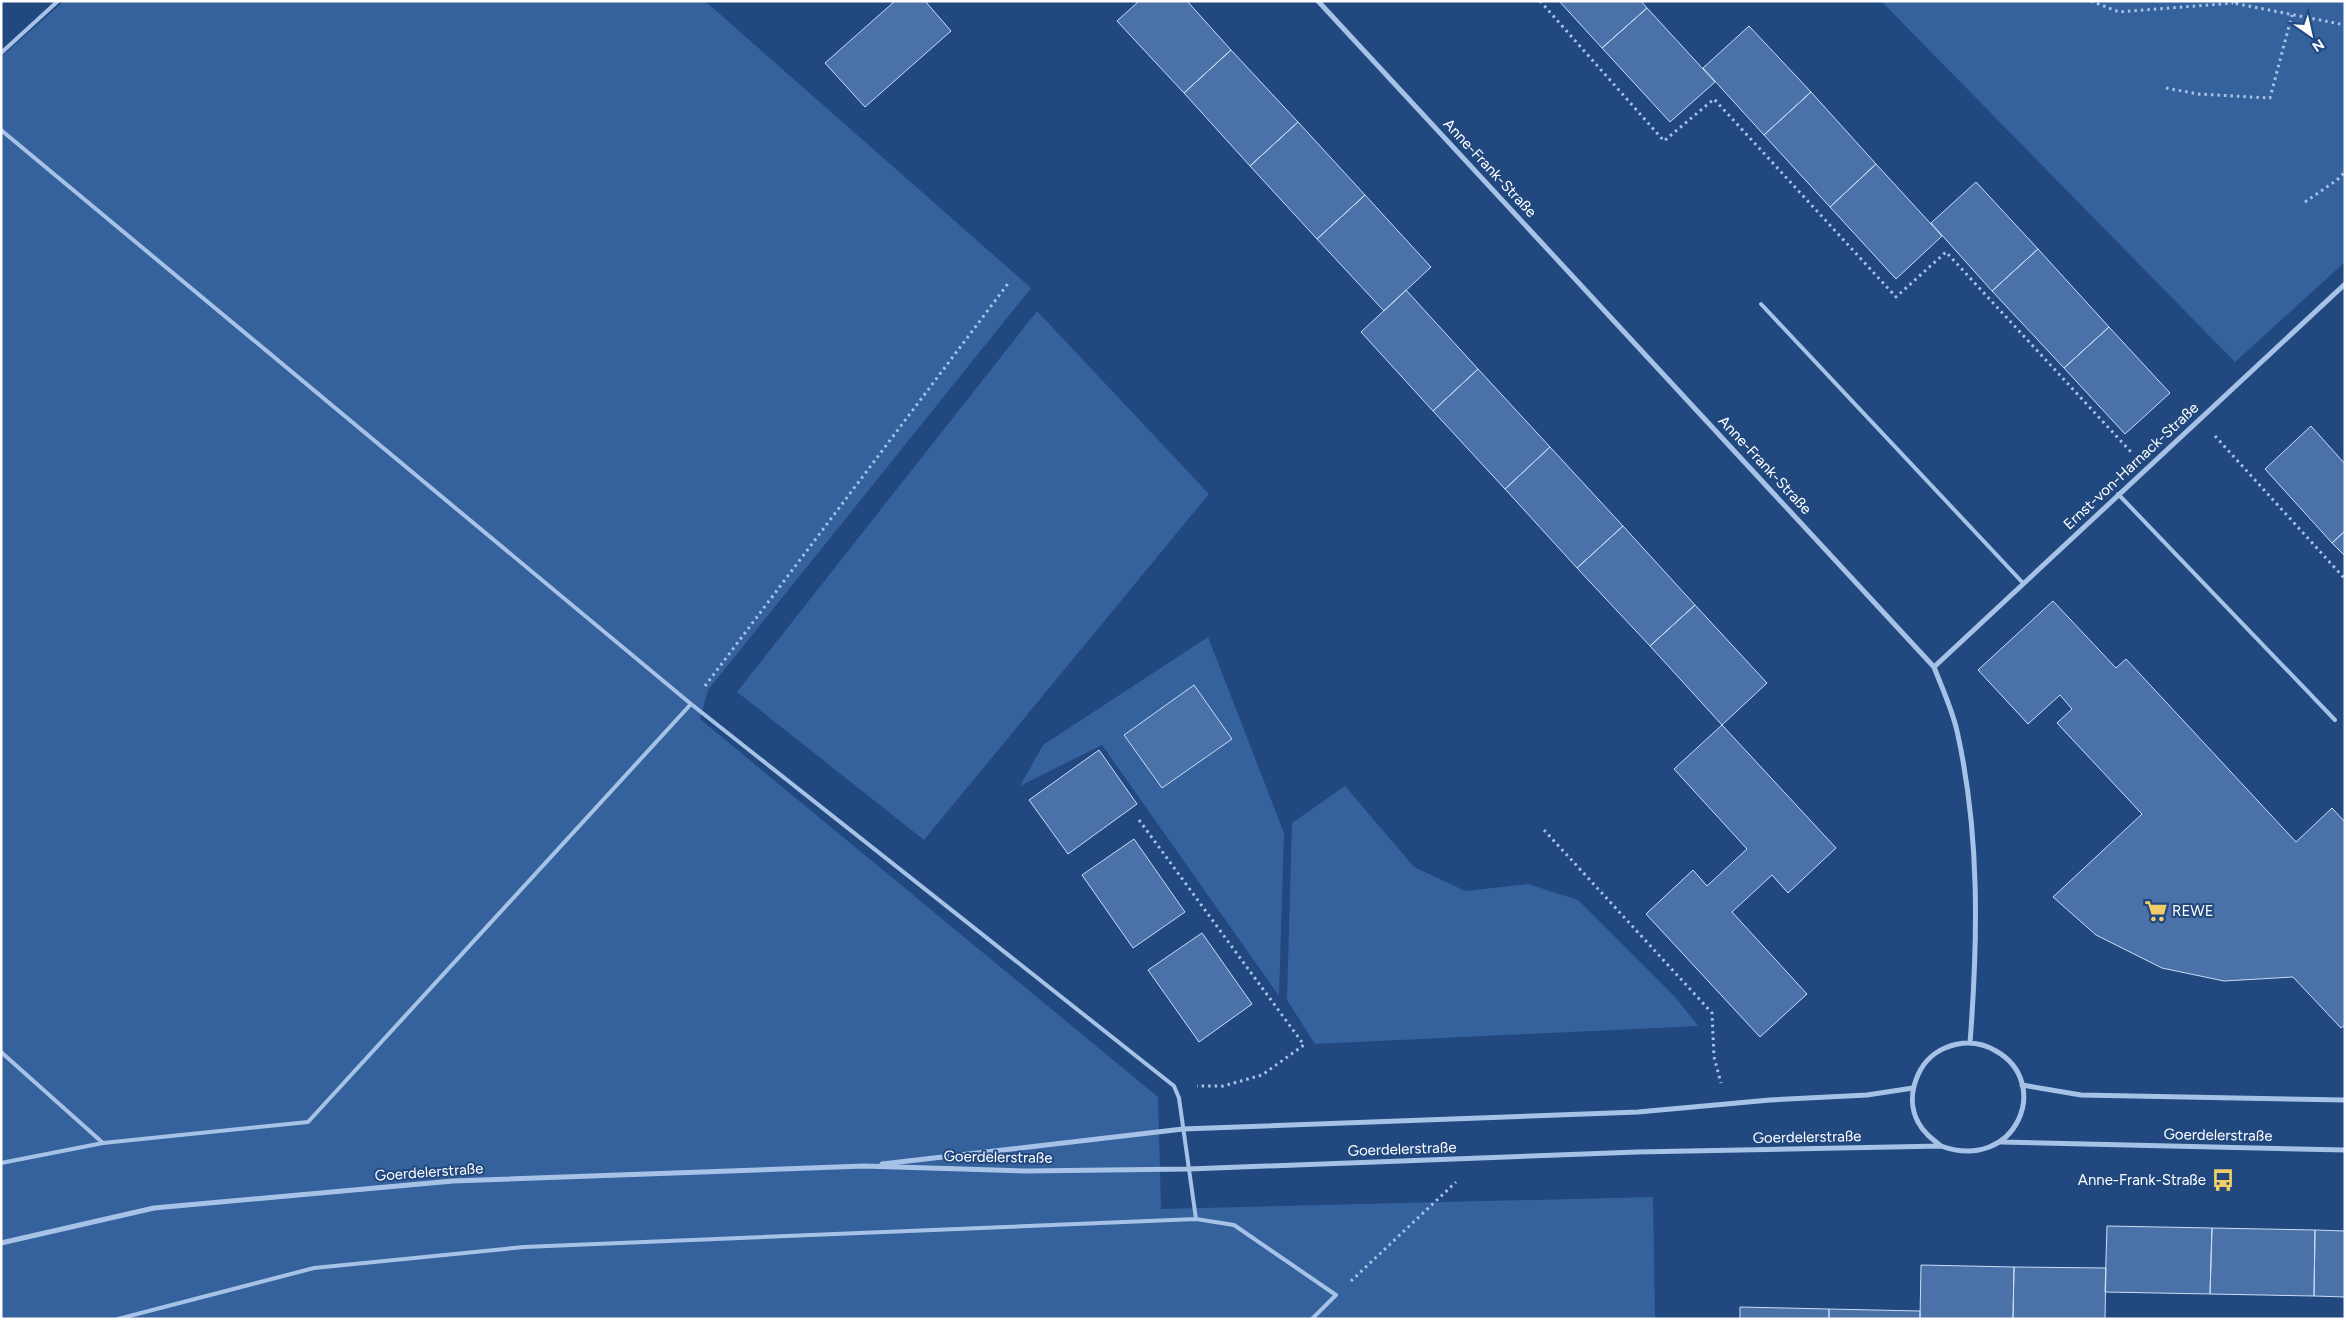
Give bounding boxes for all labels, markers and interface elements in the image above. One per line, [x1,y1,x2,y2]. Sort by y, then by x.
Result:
north arrow [2286,10,2336,60]
text: N [2309,35,2327,55]
street label: Anne-Frank-Straße [1440,115,1540,221]
street label: Ernst-von-Harnack-Straße [2060,399,2202,533]
street label: Anne-Frank-Straße [1715,412,1815,518]
supermarket icon: REWE [2143,898,2169,924]
place label: REWE [2172,902,2214,920]
street label: Goerdelerstraße [2163,1125,2273,1145]
street label: Goerdelerstraße [1752,1127,1862,1147]
street label: Goerdelerstraße [1347,1138,1457,1160]
street label: Goerdelerstraße [943,1147,1053,1167]
street label: Goerdelerstraße [374,1159,484,1185]
bus stop icon: Anne-Frank-Straße [2210,1167,2236,1193]
place label: Anne-Frank-Straße [2078,1171,2206,1189]

